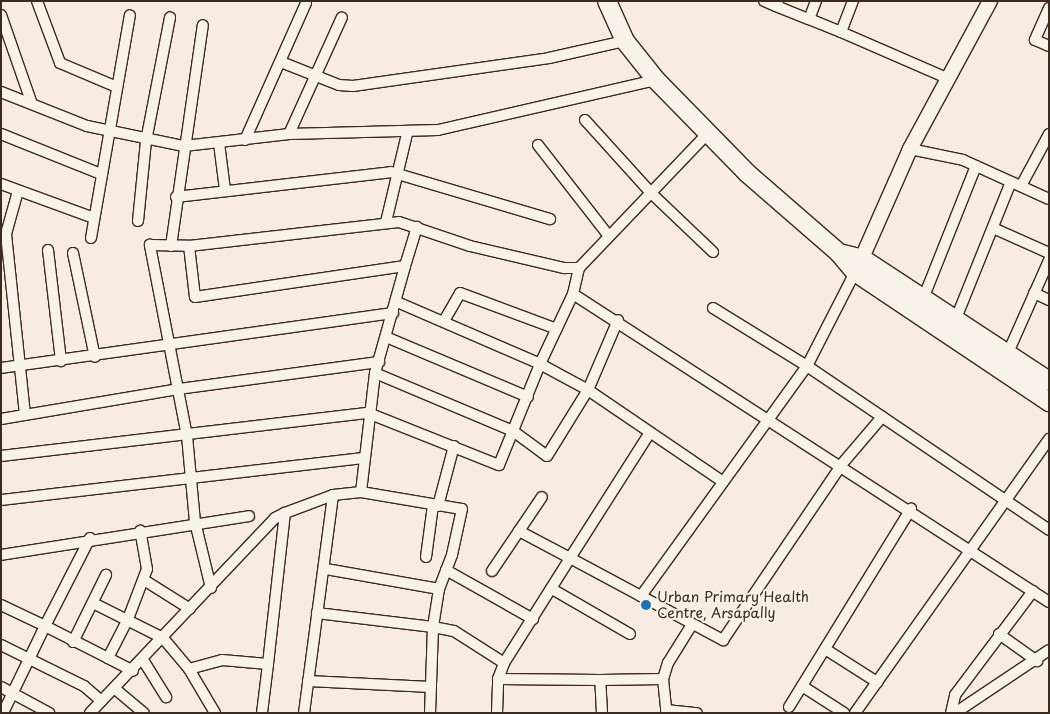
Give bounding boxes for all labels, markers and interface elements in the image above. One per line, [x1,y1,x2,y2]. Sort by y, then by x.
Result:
place label: Urban Primary Health Centre, Arsapally [657,589,809,622]
marker: Urban Primary Health Centre, Arsapally [639,598,653,612]

